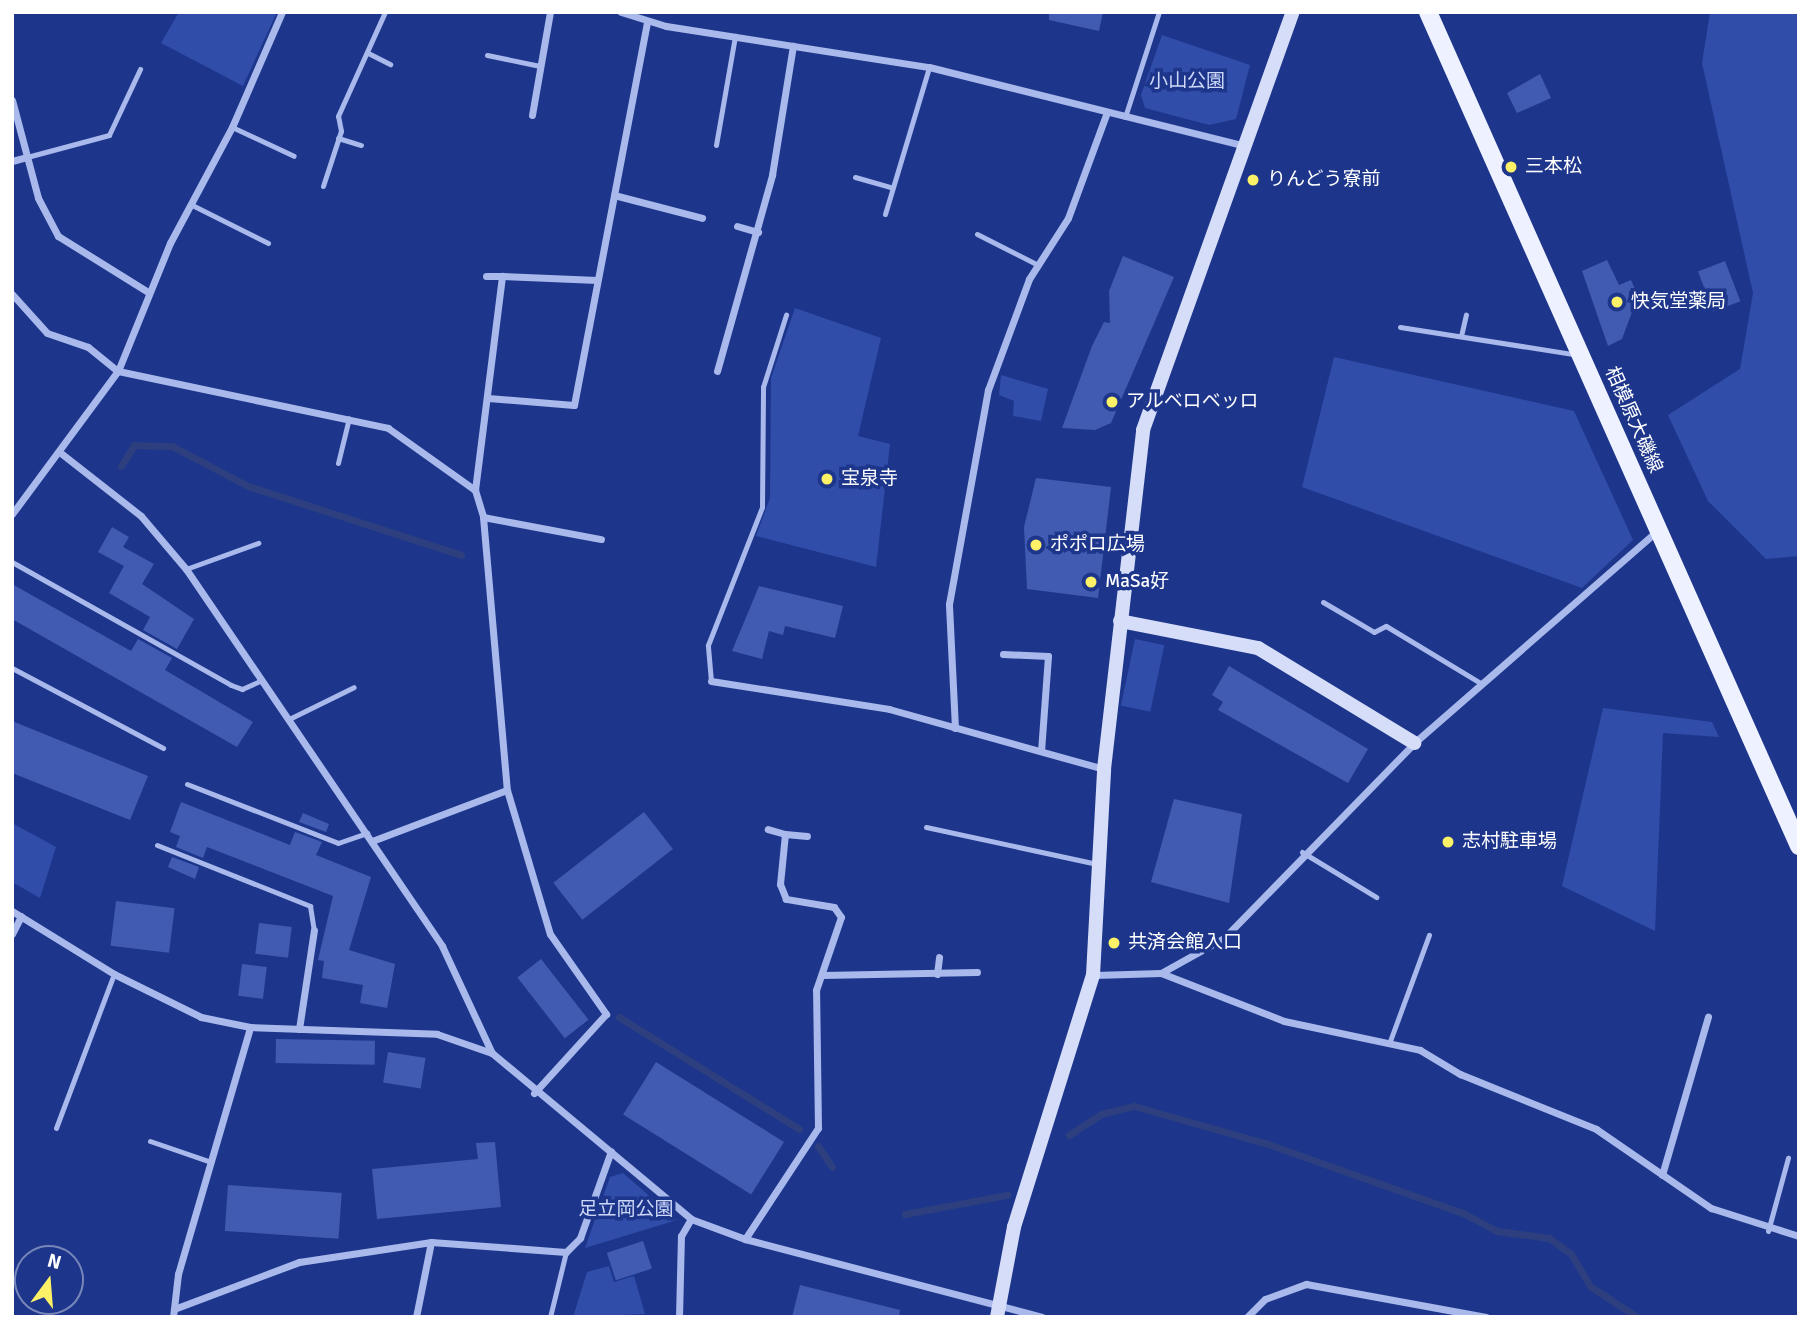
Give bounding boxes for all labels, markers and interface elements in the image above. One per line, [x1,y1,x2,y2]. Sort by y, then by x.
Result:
park label: 小山公園 [1149,71,1225,93]
place label: 三本松 [1525,156,1582,178]
marker: 三本松 [1503,159,1519,175]
place label: りんどう寮前 [1267,169,1381,191]
marker: りんどう寮前 [1245,172,1261,188]
place label: 快気堂薬局 [1631,291,1726,313]
marker: 快気堂薬局 [1609,294,1625,310]
street label: 相模原大磯線 [1599,363,1667,477]
place label: アルベロベッロ [1126,391,1259,413]
marker: アルベロベッロ [1104,394,1120,410]
place label: 宝泉寺 [841,468,898,490]
marker: 宝泉寺 [819,471,835,487]
place label: ポポロ広場 [1050,534,1145,556]
marker: ポポロ広場 [1028,537,1044,553]
place label: MaSa好 [1105,571,1169,593]
marker: MaSa好 [1083,574,1099,590]
place label: 志村駐車場 [1462,831,1557,853]
marker: 志村駐車場 [1440,834,1456,850]
place label: 共済会館入口 [1128,932,1242,954]
marker: 共済会館入口 [1106,935,1122,951]
park label: 足立岡公園 [579,1199,673,1221]
north arrow [14,1245,84,1315]
text: N [45,1248,64,1275]

